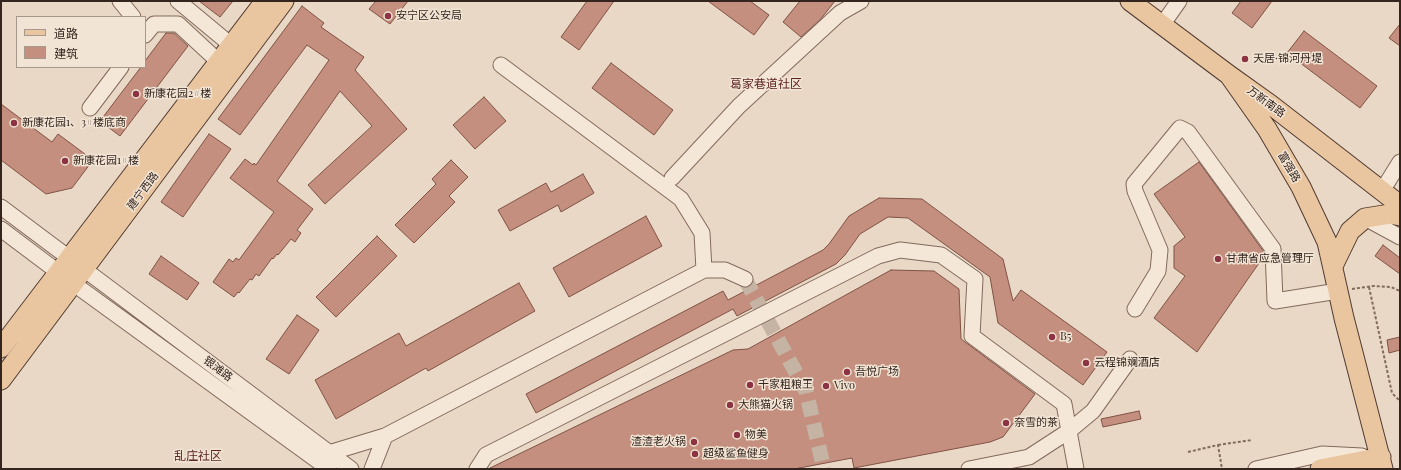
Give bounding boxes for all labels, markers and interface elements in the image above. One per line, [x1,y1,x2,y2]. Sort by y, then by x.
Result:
place label: 安宁区公安局 [396,9,462,23]
marker: 安宁区公安局 [383,11,393,21]
legend [16,16,146,68]
text: 道路 [54,25,78,41]
text: 建筑 [54,45,78,61]
place label: 天居·锦河丹堤 [1253,52,1322,66]
marker: 天居·锦河丹堤 [1240,54,1250,64]
district label: 葛家巷道社区 [730,77,802,91]
street label: 万新南路 [1244,84,1288,120]
place label: 新康花园2#楼 [144,87,211,101]
marker: 新康花园2#楼 [131,89,141,99]
place label: 新康花园1、3#楼底商 [22,116,126,130]
marker: 新康花园1、3#楼底商 [9,118,19,128]
street label: 富强路 [1275,149,1303,185]
place label: 新康花园1#楼 [73,154,139,168]
marker: 新康花园1#楼 [60,156,70,166]
street label: 建宁西路 [124,169,162,213]
place label: 甘肃省应急管理厅 [1226,252,1314,266]
marker: 甘肃省应急管理厅 [1213,254,1223,264]
place label: B5 [1060,330,1071,344]
marker: B5 [1047,332,1057,342]
street label: 银滩路 [201,354,235,384]
place label: 云程锦斓酒店 [1094,356,1160,370]
marker: 云程锦斓酒店 [1081,358,1091,368]
place label: 吾悦广场 [855,365,899,379]
marker: 吾悦广场 [842,367,852,377]
place label: 千家粗粮王 [758,378,813,392]
place label: Vivo [834,379,855,393]
marker: 千家粗粮王 [745,380,755,390]
marker: Vivo [821,381,831,391]
place label: 大熊猫火锅 [738,398,793,412]
marker: 大熊猫火锅 [725,400,735,410]
place label: 奈雪的茶 [1014,416,1058,430]
marker: 奈雪的茶 [1001,418,1011,428]
place label: 物美 [745,428,767,442]
marker: 物美 [732,430,742,440]
place label: 渣渣老火锅 [631,435,686,449]
marker: 渣渣老火锅 [689,437,699,447]
place label: 超级鲨鱼健身 [703,447,769,461]
district label: 乱庄社区 [174,449,222,463]
marker: 超级鲨鱼健身 [690,449,700,459]

